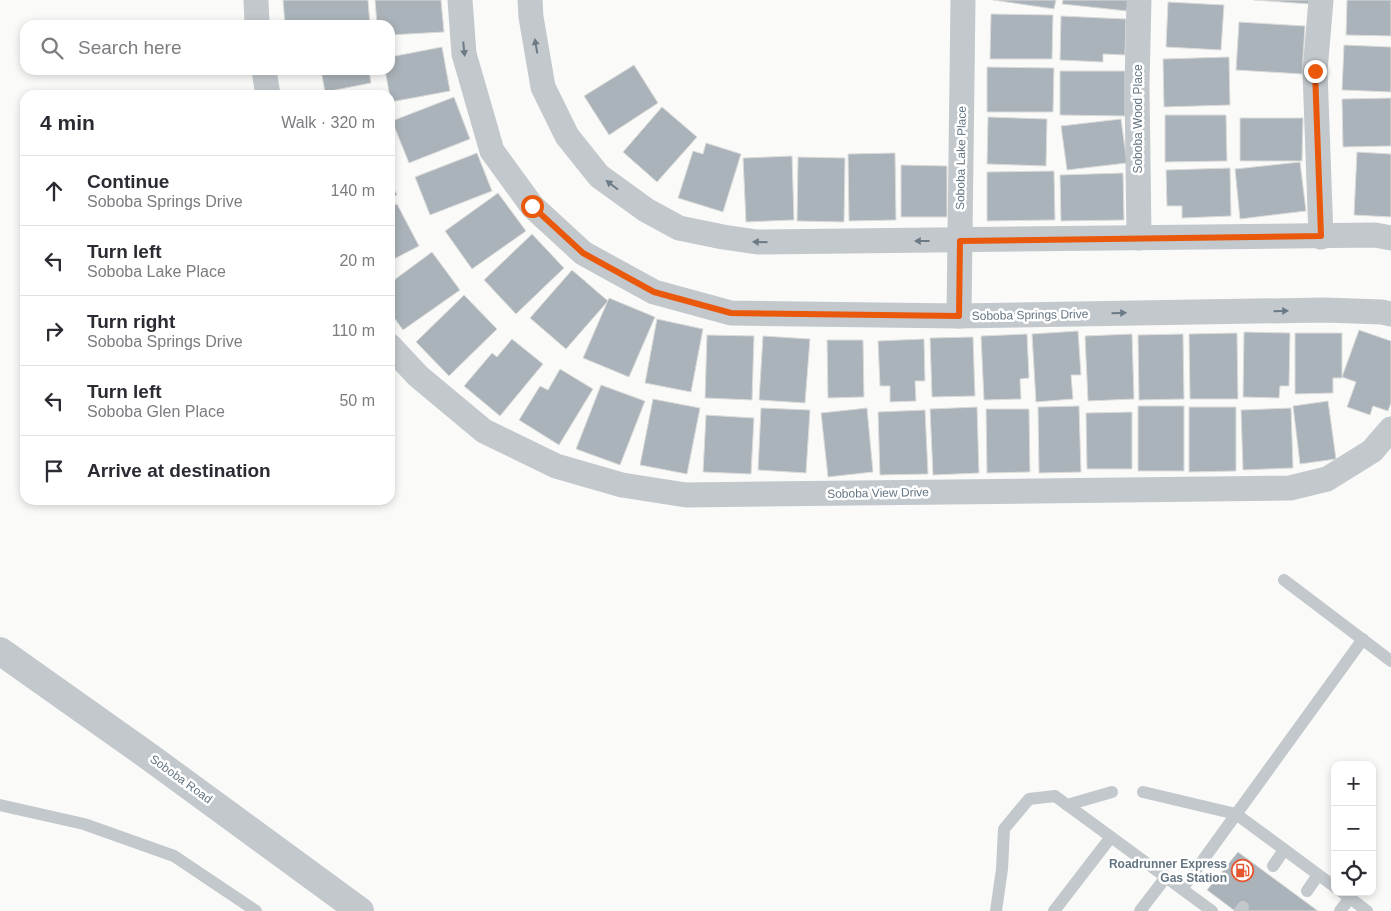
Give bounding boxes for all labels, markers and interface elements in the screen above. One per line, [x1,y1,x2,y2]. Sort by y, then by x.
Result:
search box [20,20,395,75]
icon: search [38,34,66,62]
text: Search here [78,37,182,58]
one-way arrow [531,38,539,54]
one-way arrow [460,41,468,57]
route end [1304,60,1327,83]
street label: Soboba Wood Place [1131,64,1145,174]
street label: Soboba Lake Place [953,106,969,210]
text: 4 min [40,111,95,134]
text: Walk · 320 m [281,114,375,131]
text: Continue [87,171,169,192]
icon: ahead [40,177,68,205]
one-way arrow [605,180,619,190]
text: 140 m [331,182,375,199]
text: Soboba Springs Drive [87,193,243,210]
route start [521,195,544,218]
one-way arrow [752,237,768,245]
one-way arrow [914,237,930,245]
text: Turn left [87,241,162,262]
icon: left [40,247,68,275]
text: 20 m [339,252,375,269]
text: Soboba Lake Place [87,263,226,280]
street label: Soboba Springs Drive [972,307,1089,323]
one-way arrow [1274,307,1290,315]
one-way arrow [1111,309,1127,317]
text: Turn right [87,311,175,332]
icon: right [40,317,68,345]
text: 110 m [332,322,375,339]
text: Soboba Springs Drive [87,333,243,350]
text: Turn left [87,381,162,402]
icon: left [40,387,68,415]
text: 50 m [339,392,375,409]
text: Soboba Glen Place [87,403,225,420]
icon: arrive [40,457,68,485]
text: Arrive at destination [87,460,271,481]
street label: Soboba View Drive [827,485,929,501]
street label: Soboba Road [147,752,215,806]
map controls [1331,761,1376,896]
button: + [1331,761,1376,806]
button: − [1331,806,1376,851]
button: locate [1331,851,1376,896]
place label: Roadrunner Express Gas Station [1109,857,1227,885]
fuel station icon: Roadrunner Express Gas Station [1231,859,1255,883]

